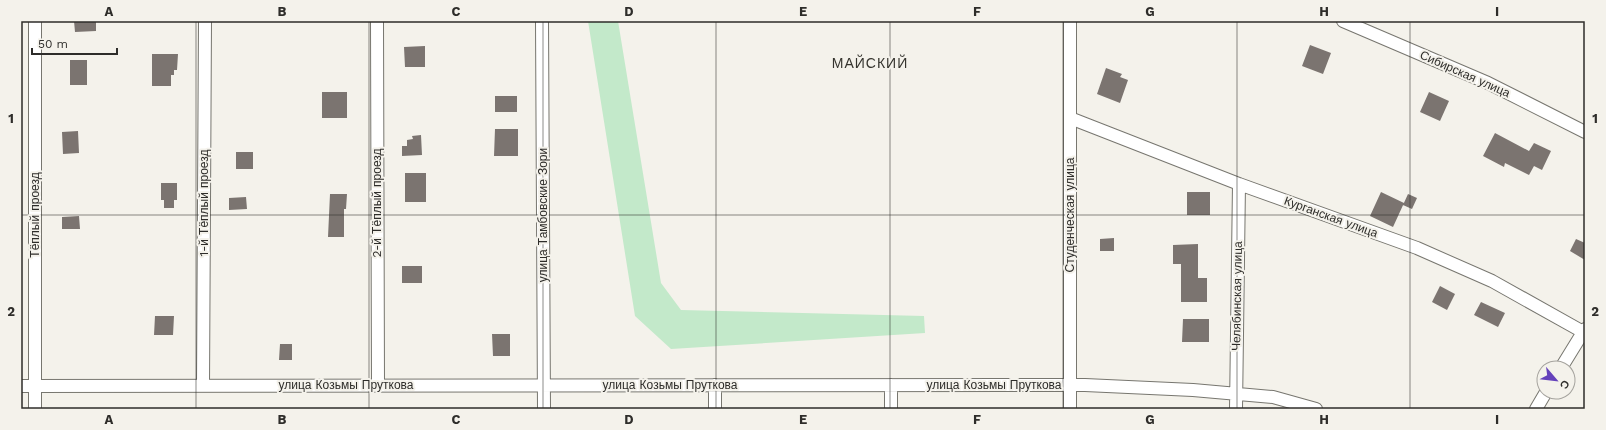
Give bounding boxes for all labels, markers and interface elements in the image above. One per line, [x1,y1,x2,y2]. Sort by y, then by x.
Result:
text: A [105,4,114,19]
text: B [278,4,287,19]
text: C [452,4,461,19]
text: D [624,4,634,19]
text: E [799,4,807,19]
text: F [973,4,981,19]
text: G [1145,4,1155,19]
text: H [1319,4,1329,19]
text: I [1495,4,1499,19]
scale bar [32,30,117,56]
text: 50 m [38,37,68,51]
street label: Сибирская улица [1418,48,1513,100]
district label: МАЙСКИЙ [832,54,908,71]
text: 1 [8,111,14,126]
text: 1 [1592,111,1598,126]
street label: 2-й Тёплый проезд [370,148,384,258]
street label: улица Тамбовские Зори [536,148,550,282]
street label: 1-й Тёплый проезд [197,149,211,257]
street label: Студенческая улица [1063,157,1077,272]
street label: Тёплый проезд [28,172,42,258]
street label: Курганская улица [1282,194,1380,241]
street label: Челябинская улица [1229,241,1245,351]
text: 2 [7,304,15,319]
text: 2 [1591,304,1599,319]
north arrow [1536,360,1576,400]
street label: улица Козьмы Пруткова [279,378,414,392]
street label: улица Козьмы Пруткова [603,378,738,392]
street label: улица Козьмы Пруткова [927,378,1062,392]
text: С [1557,378,1572,391]
text: A [105,412,114,427]
text: B [278,412,287,427]
text: C [452,412,461,427]
text: D [624,412,634,427]
text: E [799,412,807,427]
text: F [973,412,981,427]
text: G [1145,412,1155,427]
text: H [1319,412,1329,427]
text: I [1495,412,1499,427]

